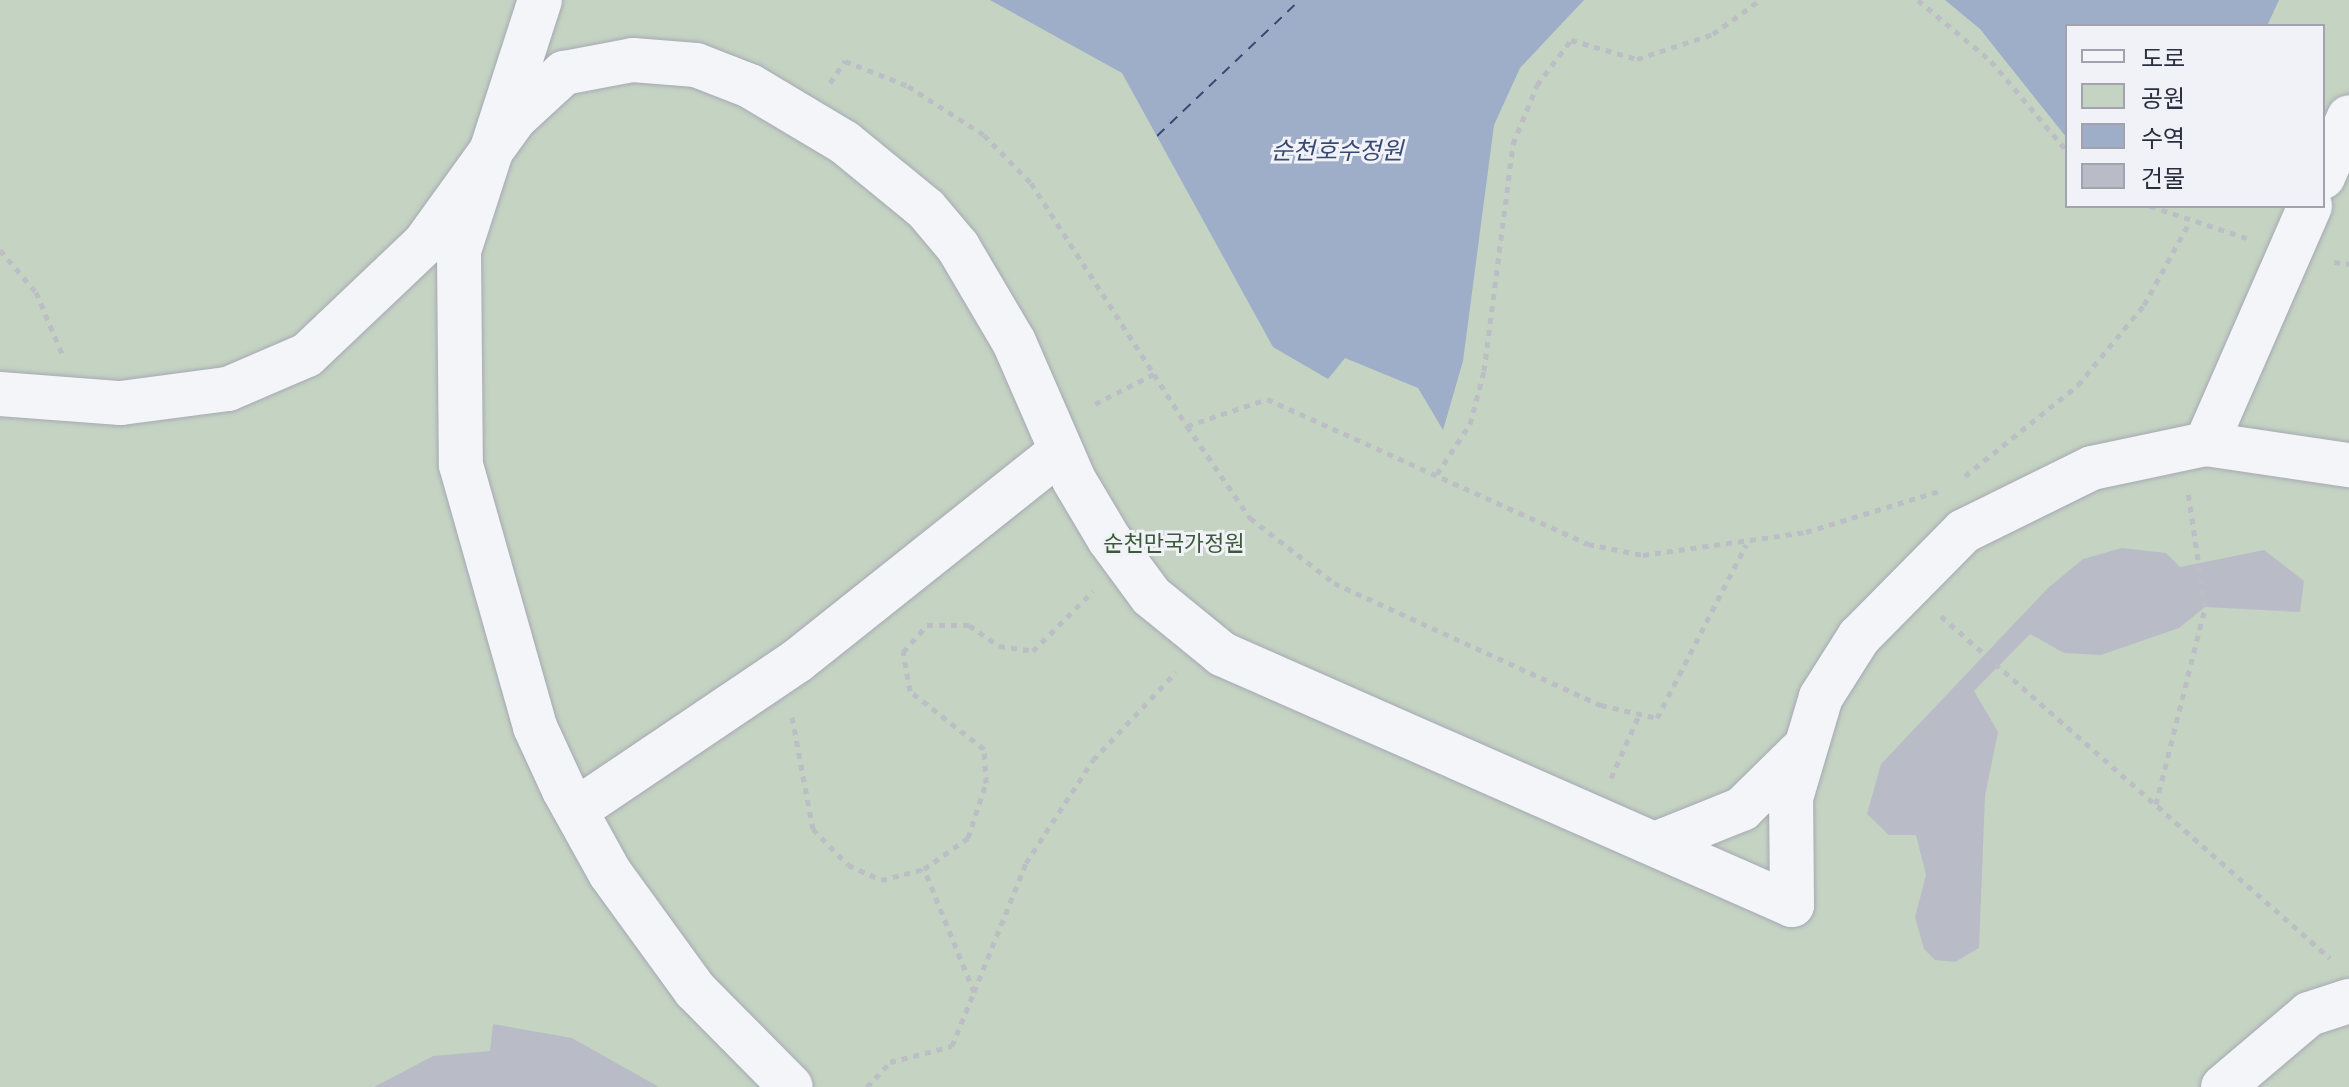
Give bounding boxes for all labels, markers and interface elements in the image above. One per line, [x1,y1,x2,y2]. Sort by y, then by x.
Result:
legend [2065,24,2325,208]
text: 도로 [2141,42,2185,74]
text: 공원 [2141,82,2185,114]
text: 수역 [2141,122,2185,154]
water label: 순천호수정원 [1271,137,1403,165]
text: 건물 [2141,162,2185,194]
park label: 순천만국가정원 [1103,531,1245,557]

